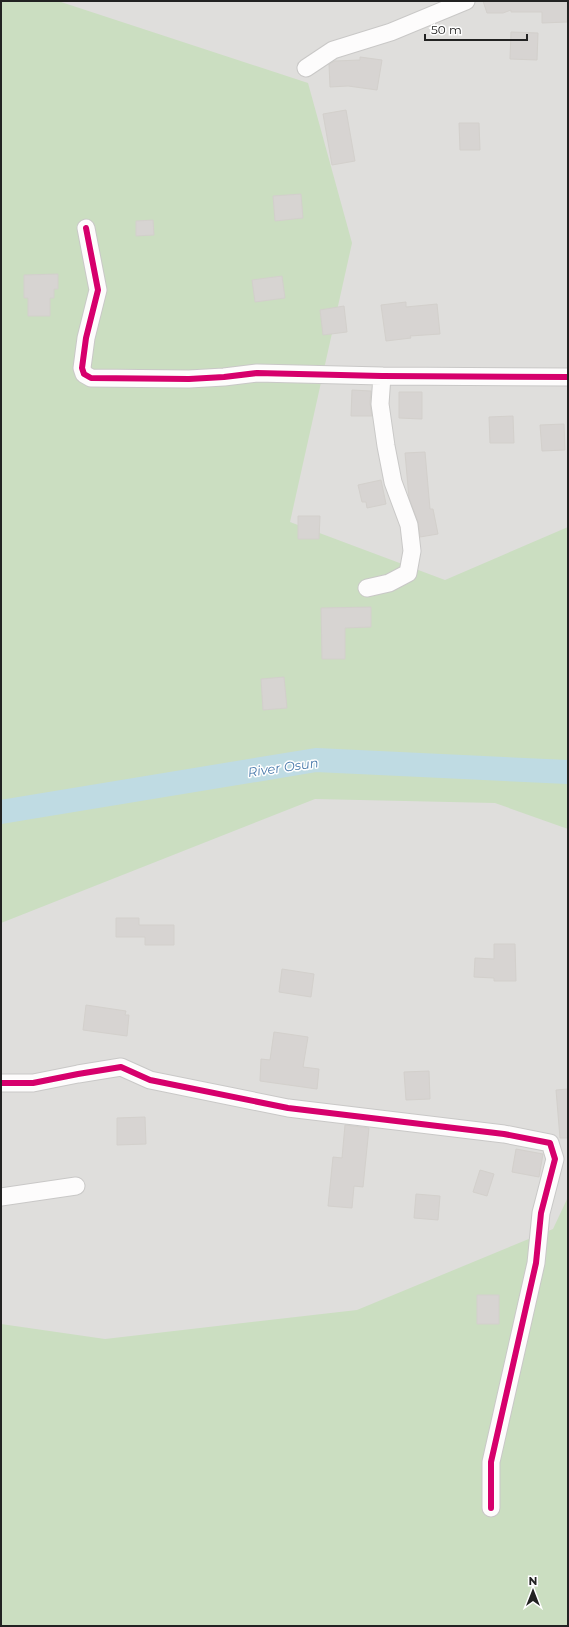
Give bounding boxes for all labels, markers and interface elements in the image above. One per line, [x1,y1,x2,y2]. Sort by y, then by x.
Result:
scale bar [425,16,527,42]
text: 50 m [431,22,462,37]
water label: River Osun [247,754,319,780]
north arrow [513,1571,553,1611]
text: N [529,1574,537,1588]

